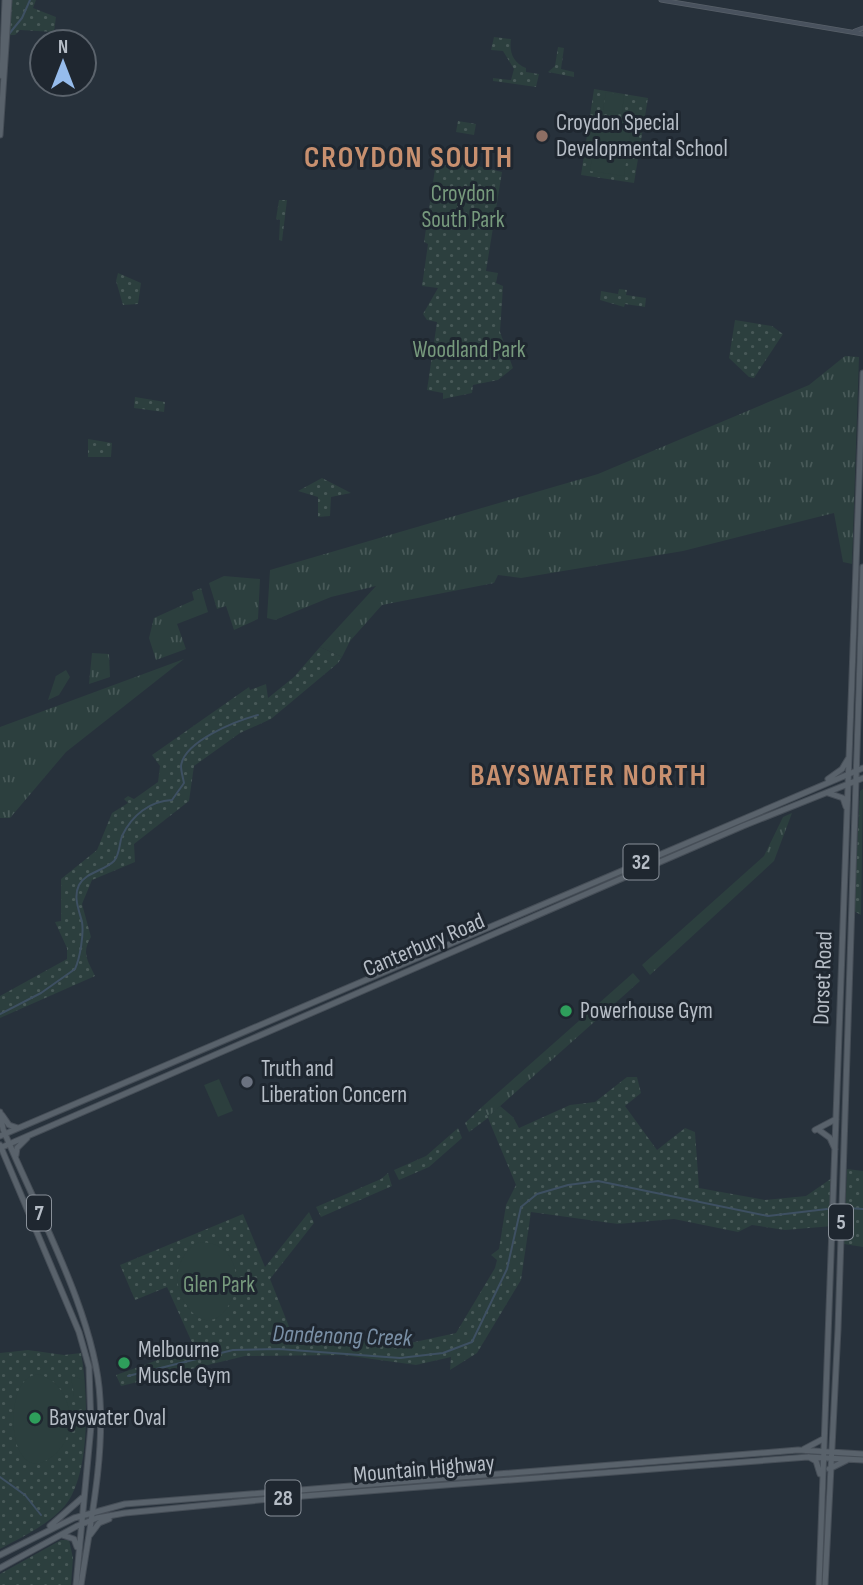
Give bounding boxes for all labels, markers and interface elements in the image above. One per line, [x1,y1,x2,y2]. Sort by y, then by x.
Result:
north arrow [28,28,98,98]
text: N [58,36,68,59]
place label: Croydon Special Developmental School [556,109,728,163]
marker: Croydon Special Developmental School [534,128,550,144]
district label: CROYDON SOUTH [304,140,514,176]
park label: Croydon South Park [421,180,505,234]
park label: Woodland Park [412,336,526,364]
district label: BAYSWATER NORTH [470,758,708,794]
road number: 32 [624,844,658,880]
street label: Canterbury Road [359,907,489,983]
street label: Dorset Road [807,931,839,1025]
place label: Powerhouse Gym [580,997,713,1025]
marker: Powerhouse Gym [558,1003,574,1019]
place label: Truth and Liberation Concern [261,1055,407,1109]
marker: Truth and Liberation Concern [239,1074,255,1090]
road number: 7 [27,1196,51,1230]
road number: 5 [829,1204,853,1240]
park label: Glen Park [183,1271,255,1299]
water label: Dandenong Creek [272,1319,413,1353]
place label: Melbourne Muscle Gym [138,1336,231,1390]
marker: Melbourne Muscle Gym [116,1355,132,1371]
place label: Bayswater Oval [49,1404,166,1432]
marker: Bayswater Oval [27,1410,43,1426]
street label: Mountain Highway [352,1449,496,1489]
road number: 28 [266,1480,300,1516]

